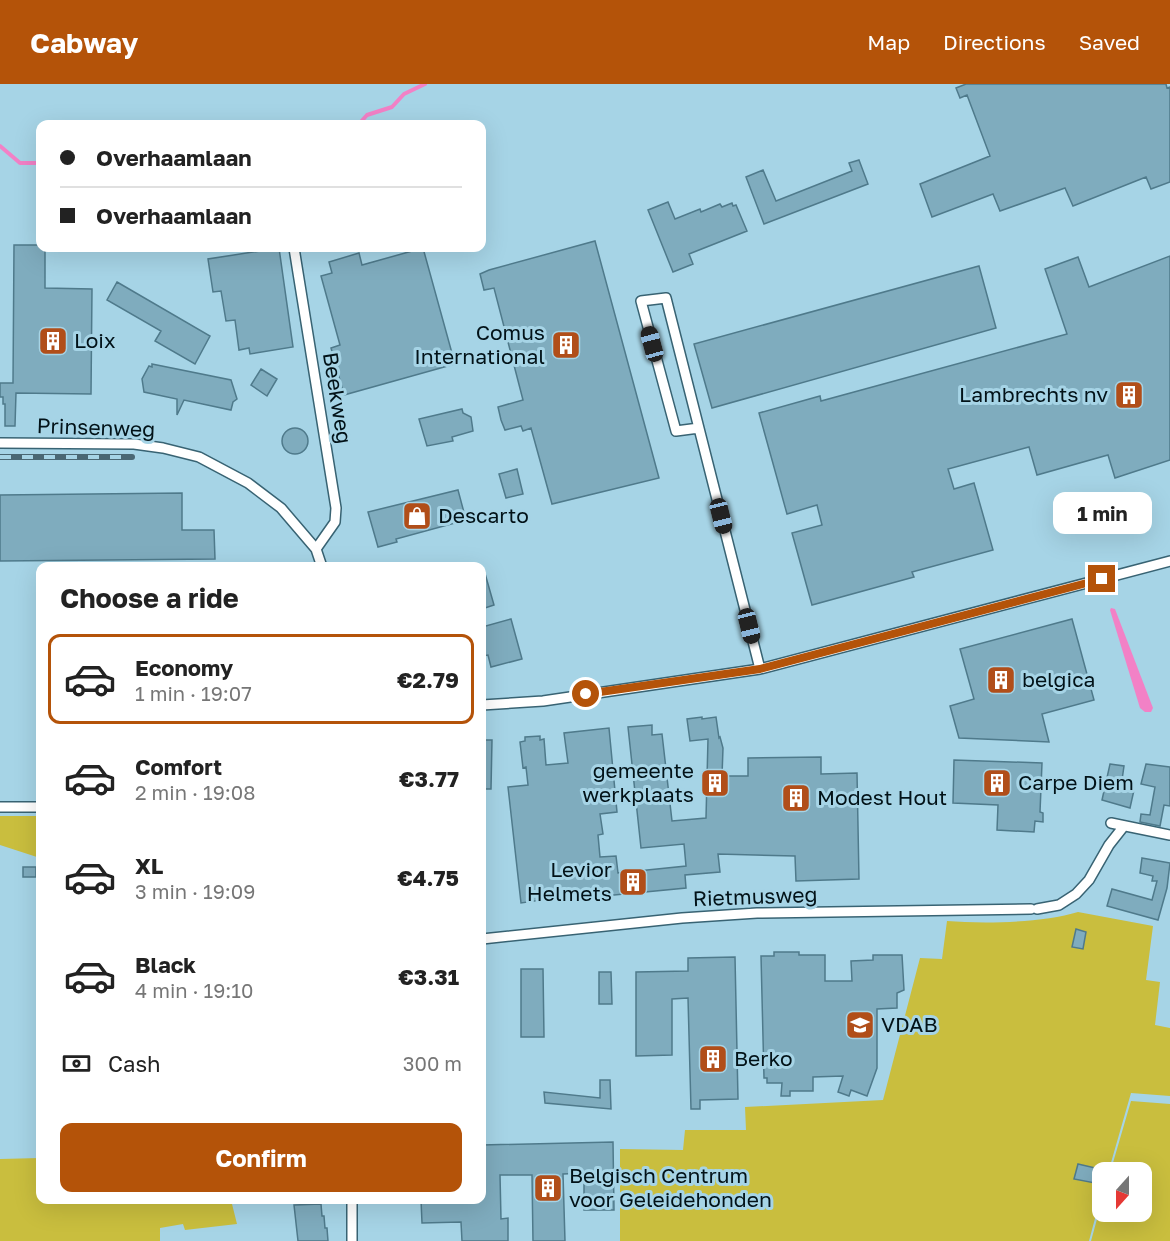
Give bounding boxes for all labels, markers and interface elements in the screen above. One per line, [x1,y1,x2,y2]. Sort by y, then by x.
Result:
text: Cabway [30,26,138,59]
text: Map [867,29,910,55]
text: Directions [943,29,1046,55]
text: Saved [1079,29,1140,55]
text: Overhaamlaan [96,144,252,171]
text: Overhaamlaan [96,202,252,229]
place label: Comus International [414,319,545,369]
car [639,324,665,364]
building icon: Loix [37,325,69,357]
place label: Loix [74,327,116,353]
building icon: Comus International [550,329,582,361]
street label: Beekweg [318,350,358,446]
building icon: Lambrechts nv [1113,379,1145,411]
place label: Lambrechts nv [959,381,1108,407]
street label: Prinsenweg [36,412,156,442]
callout: 1 min [1052,492,1152,534]
car [708,496,734,536]
shop icon: Descarto [401,500,433,532]
text: 1 min [1077,501,1128,525]
place label: Descarto [438,502,529,528]
route end [1088,565,1115,592]
text: Choose a ride [60,582,239,614]
car [736,606,762,646]
icon: car [63,652,117,706]
text: Economy [135,654,233,681]
building icon: belgica [985,664,1017,696]
text: €2.79 [397,666,459,693]
place label: belgica [1022,666,1095,692]
route start [572,680,599,707]
text: 1 min · 19:07 [135,681,252,705]
icon: car [63,751,117,805]
text: Comfort [135,753,222,780]
place label: gemeente werkplaats [582,757,694,807]
text: €3.77 [399,765,459,792]
building icon: gemeente werkplaats [699,767,731,799]
building icon: Carpe Diem [981,767,1013,799]
place label: Carpe Diem [1018,769,1134,795]
text: 2 min · 19:08 [135,780,255,804]
building icon: Modest Hout [780,782,812,814]
place label: Modest Hout [817,784,947,810]
icon: car [63,850,117,904]
text: XL [135,852,163,879]
place label: Levior Helmets [527,856,612,906]
text: €4.75 [397,864,459,891]
building icon: Levior Helmets [617,866,649,898]
text: 3 min · 19:09 [135,879,255,903]
street label: Rietmusweg [692,881,818,911]
icon: car [63,949,117,1003]
text: Black [135,951,196,978]
text: €3.31 [398,963,459,990]
text: 4 min · 19:10 [135,978,253,1002]
school or university icon: VDAB [844,1009,876,1041]
place label: VDAB [881,1011,938,1037]
building icon: Berko [697,1043,729,1075]
place label: Berko [734,1045,793,1071]
icon: cash [60,1047,93,1080]
text: Cash [108,1050,161,1077]
text: 300 m [403,1051,462,1075]
button: Confirm [60,1123,462,1192]
place label: Belgisch Centrum voor Geleidehonden [569,1162,772,1212]
north arrow [1092,1162,1152,1222]
map controls [1092,1162,1152,1222]
building icon: Belgisch Centrum voor Geleidehonden [532,1172,564,1204]

